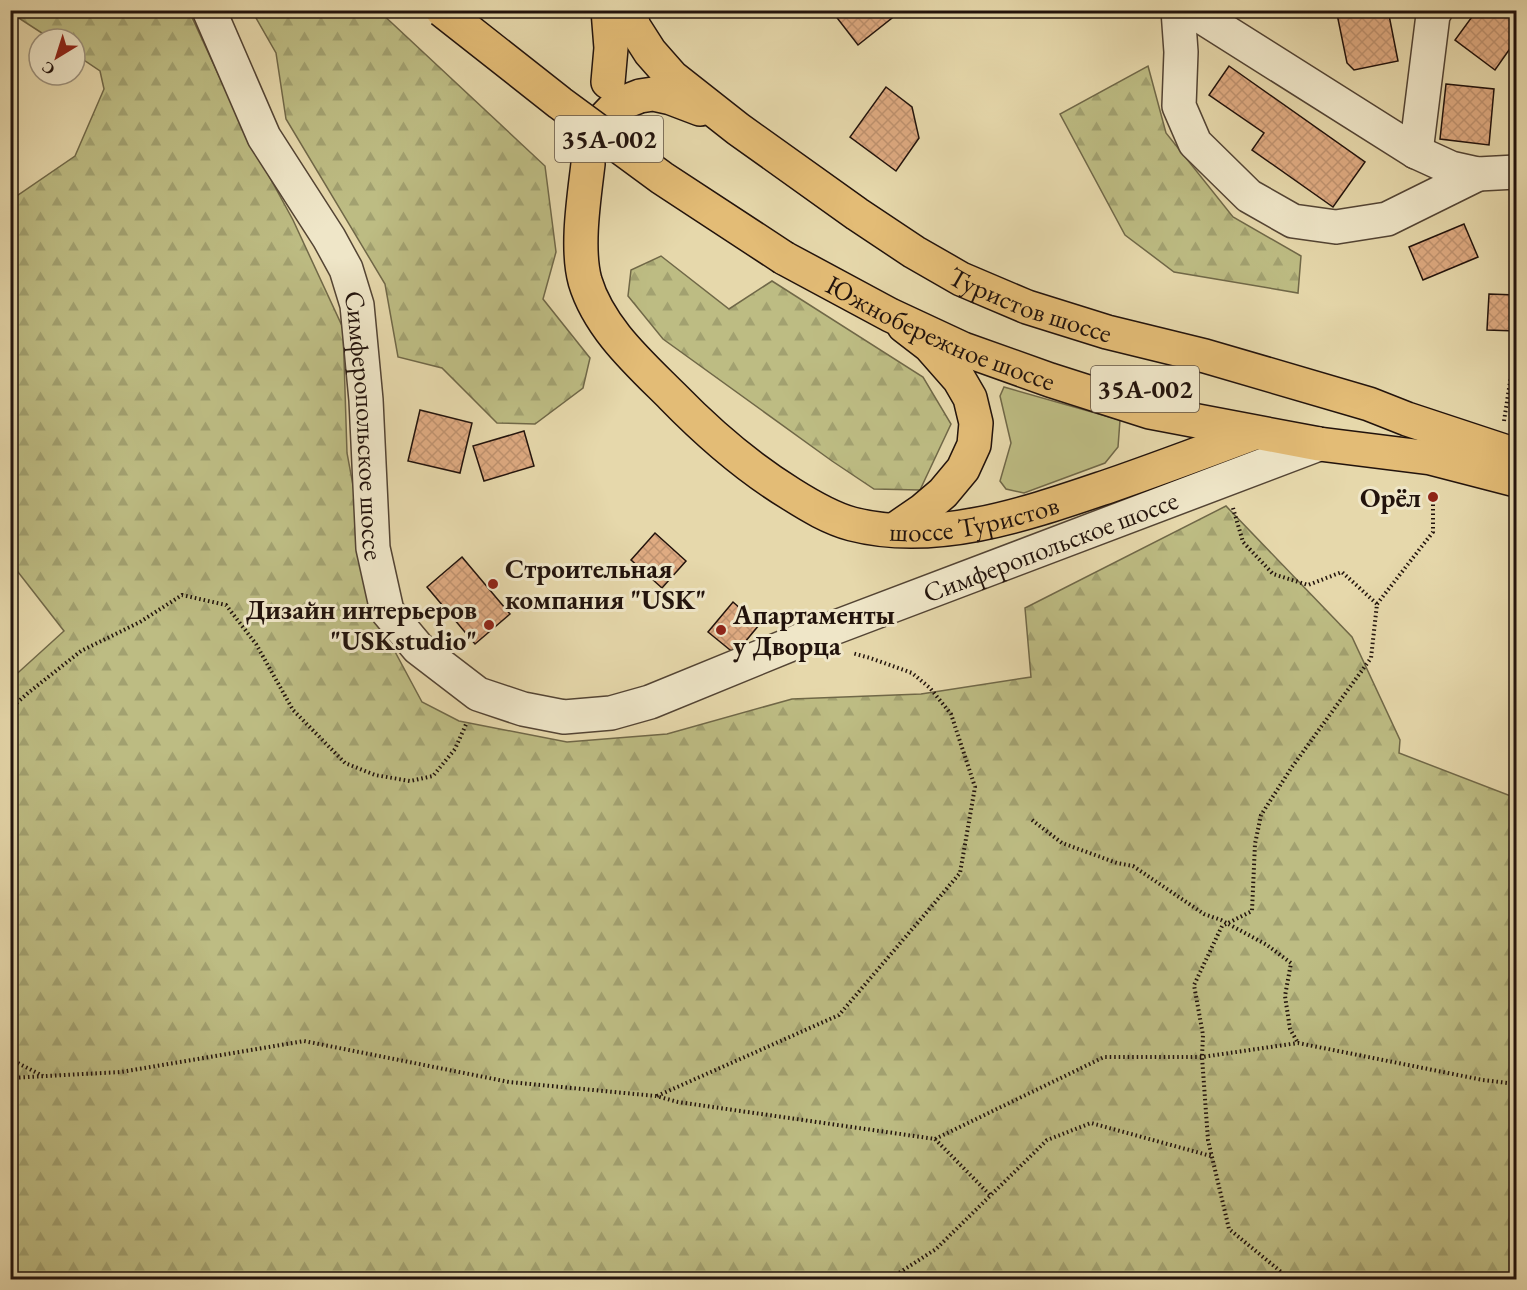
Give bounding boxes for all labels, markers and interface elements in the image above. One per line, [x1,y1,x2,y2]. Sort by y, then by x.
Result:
north arrow [27,27,87,87]
text: С [37,57,59,80]
road number: 35А-002 [555,116,663,162]
street label: Туристов шоссе [942,258,1116,350]
street label: Южнобережное шоссе [820,266,1060,398]
street label: Симферопольское шоссе [336,286,393,563]
road number: 35А-002 [1091,366,1199,412]
place label: Орёл [1360,480,1421,515]
street label: Симферопольское шоссе [918,482,1183,610]
street label: шоссе Туристов [889,486,1063,549]
marker: Орёл [1426,490,1440,504]
place label: Строительная компания "USK" [505,551,706,617]
marker: Строительная компания "USK" [486,577,500,591]
place label: Дизайн интерьеров "USKstudio" [246,592,477,658]
place label: Апартаменты у Дворца [732,597,895,663]
marker: Дизайн интерьеров "USKstudio" [482,618,496,632]
marker: Апартаменты у Дворца [714,623,728,637]

